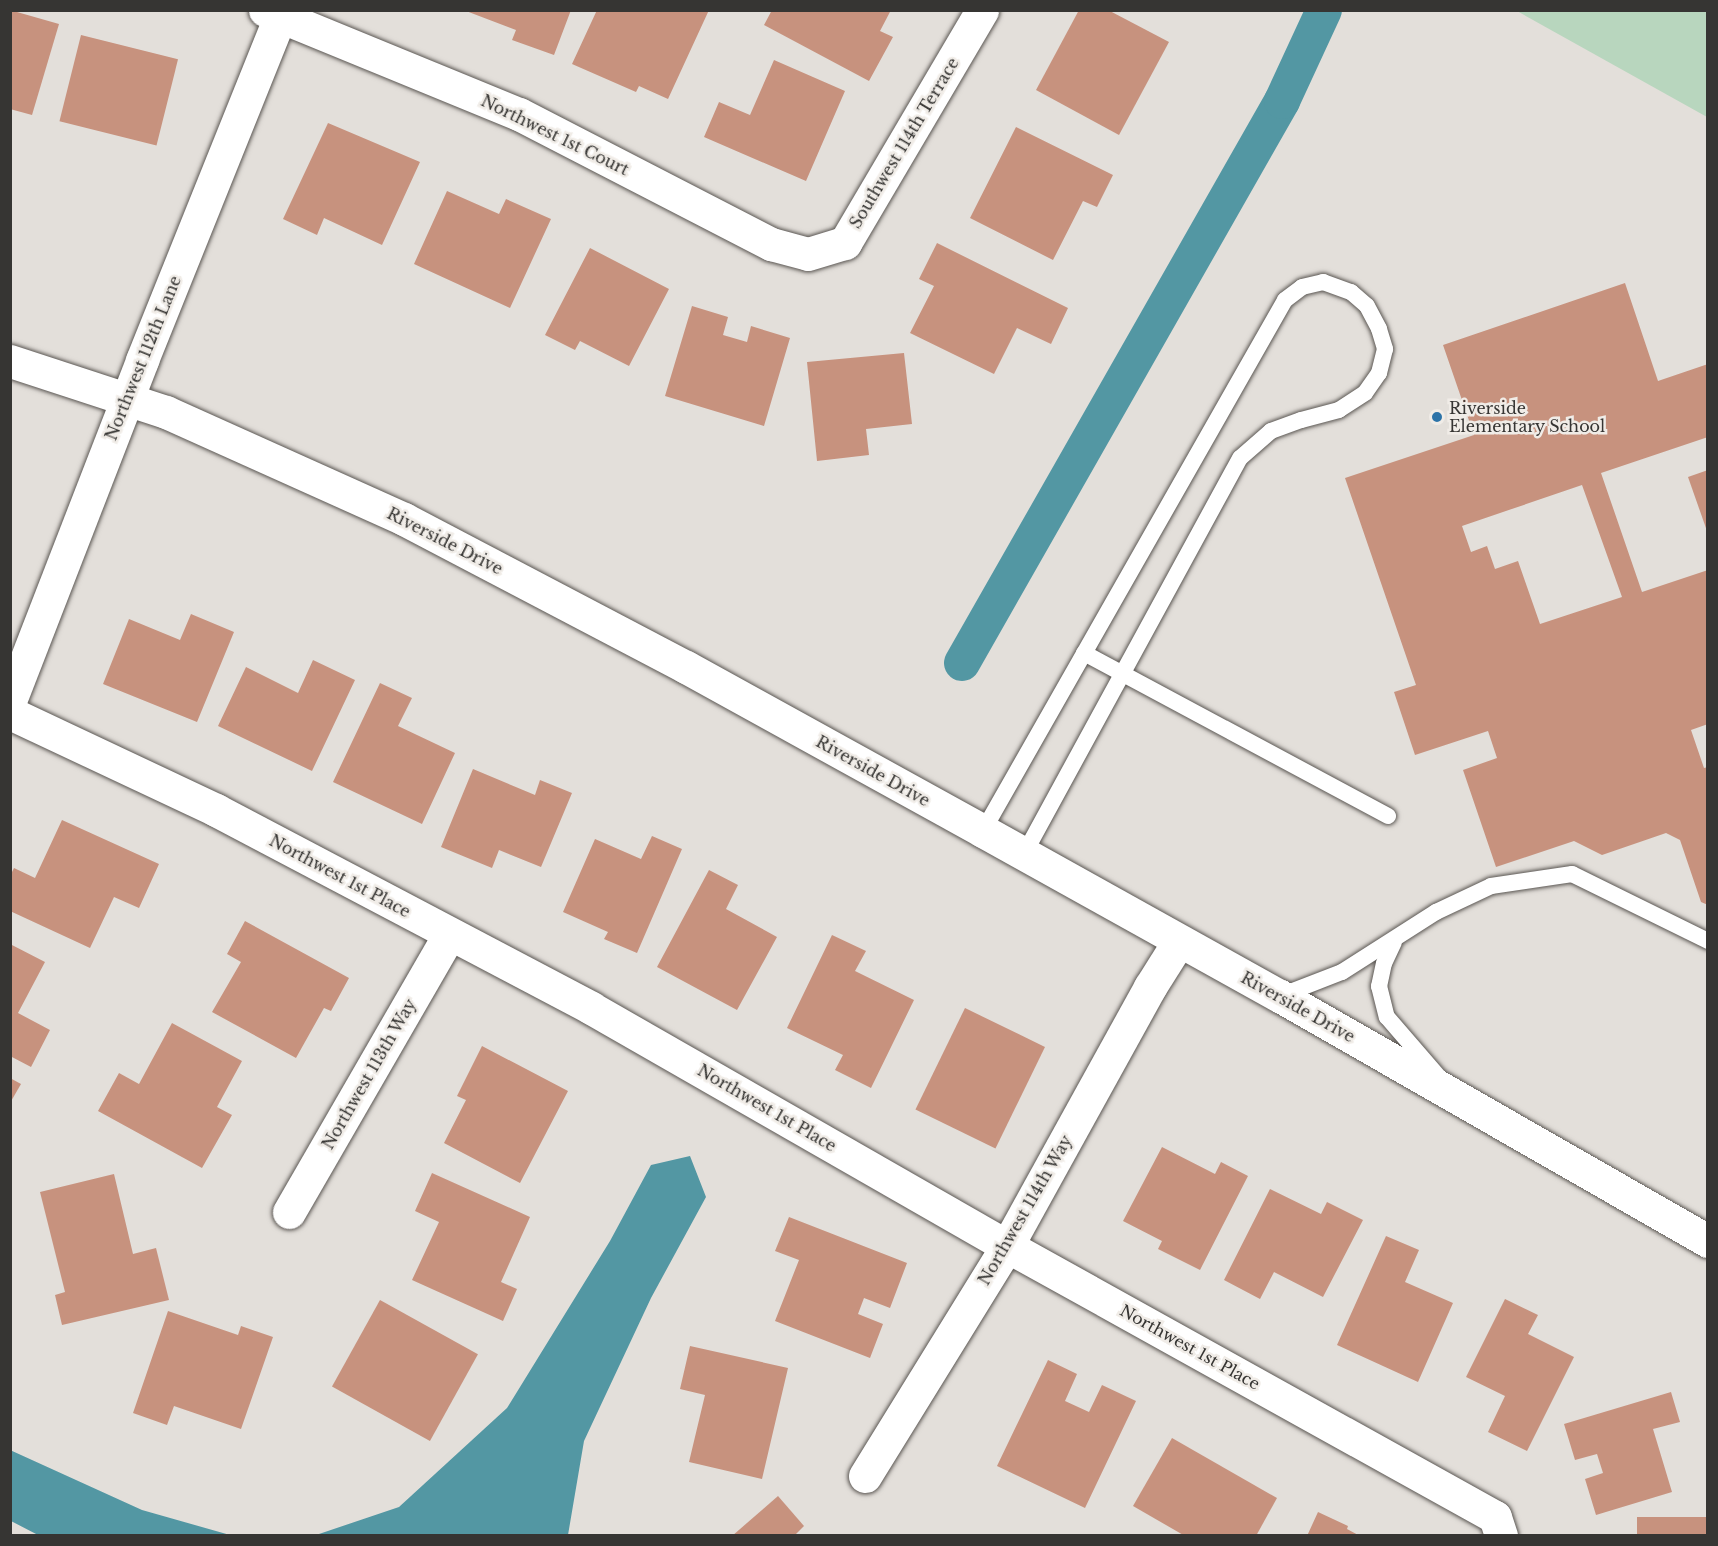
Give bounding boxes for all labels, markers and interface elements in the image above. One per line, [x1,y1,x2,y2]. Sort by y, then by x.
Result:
street label: Southwest 114th Terrace [845,54,963,232]
street label: Northwest 1st Court [478,91,632,179]
street label: Northwest 112th Lane [101,273,185,443]
place label: Riverside Elementary School [1449,398,1606,436]
marker: Riverside Elementary School [1430,410,1444,424]
street label: Riverside Drive [384,504,506,578]
street label: Riverside Drive [813,732,933,810]
street label: Northwest 1st Place [266,831,414,921]
street label: Riverside Drive [1238,968,1358,1046]
street label: Northwest 113th Way [318,995,420,1153]
street label: Northwest 1st Place [694,1060,840,1156]
street label: Northwest 114th Way [974,1131,1076,1289]
street label: Northwest 1st Place [1117,1301,1263,1393]

